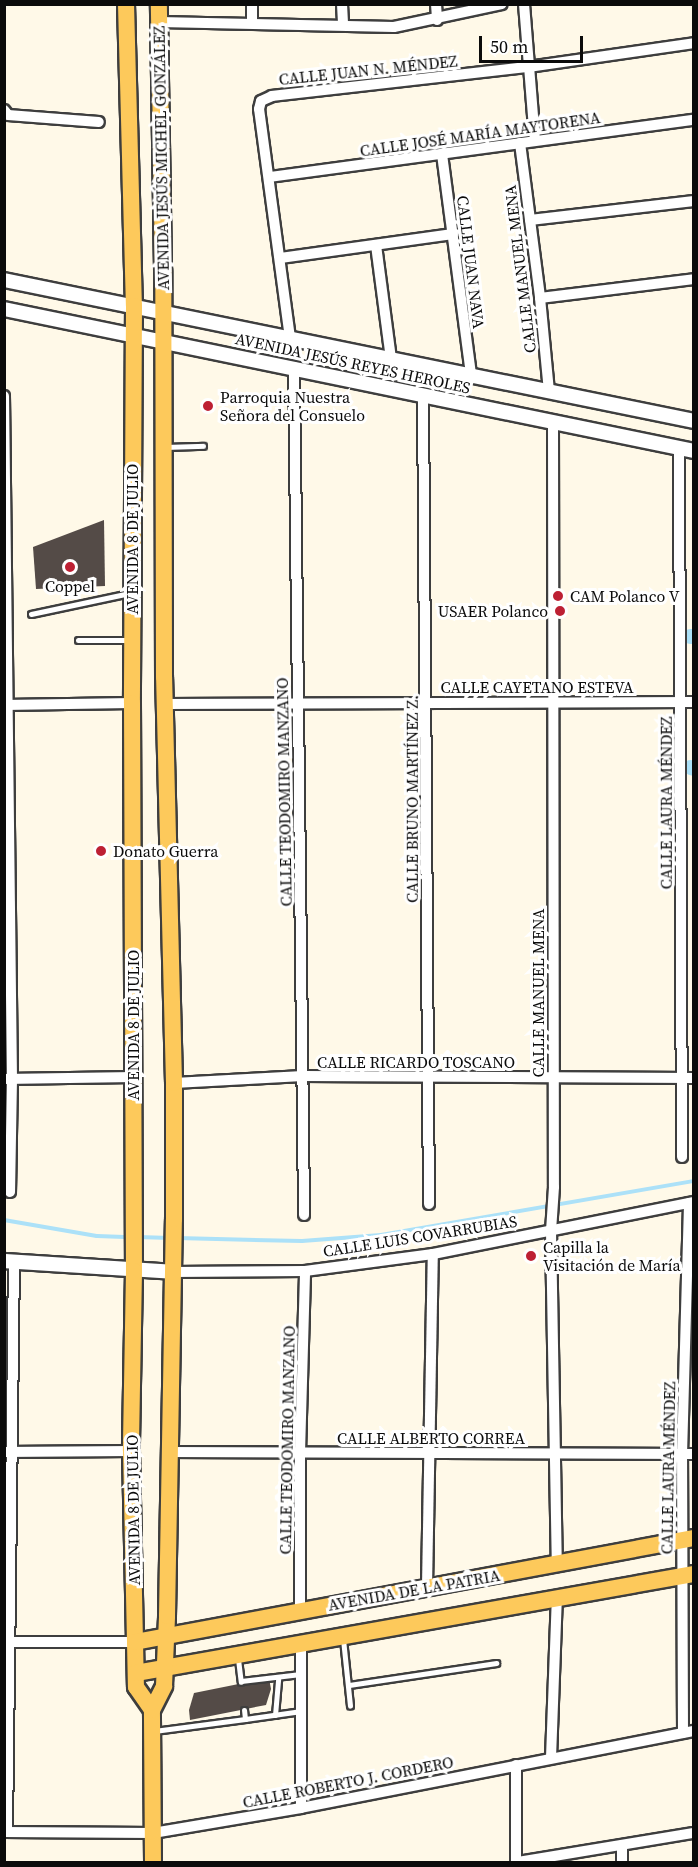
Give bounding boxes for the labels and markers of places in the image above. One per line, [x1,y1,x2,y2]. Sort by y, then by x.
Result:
place label: Parroquia Nuestra Señora del Consuelo [220,387,365,425]
marker: Parroquia Nuestra Señora del Consuelo [201,399,215,413]
marker: Coppel [63,560,77,574]
place label: Coppel [45,576,95,596]
place label: CAM Polanco V [570,586,680,606]
marker: CAM Polanco V [551,589,565,603]
place label: USAER Polanco [438,601,548,621]
marker: USAER Polanco [553,604,567,618]
place label: Donato Guerra [113,841,218,861]
marker: Donato Guerra [94,844,108,858]
place label: Capilla la Visitación de María [543,1237,681,1275]
marker: Capilla la Visitación de María [524,1249,538,1263]

